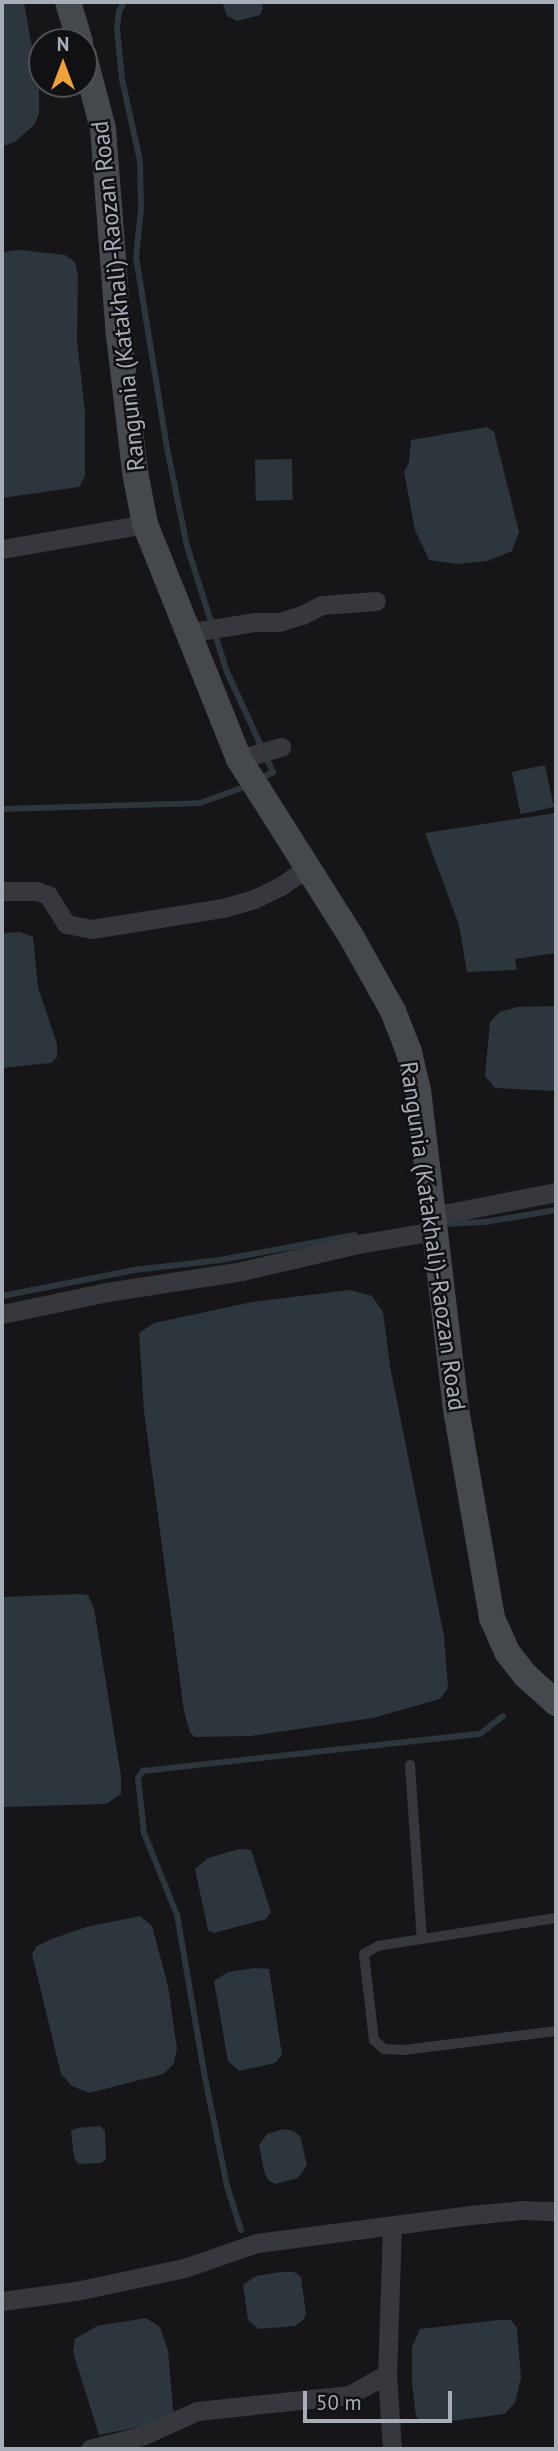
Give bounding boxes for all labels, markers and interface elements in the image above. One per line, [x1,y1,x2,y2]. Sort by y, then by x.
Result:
north arrow [28,28,98,98]
text: N [57,32,69,56]
street label: Rangunia (Katakhali)-Raozan Road [85,119,151,473]
street label: Rangunia (Katakhali)-Raozan Road [394,1060,472,1412]
scale bar [306,2378,455,2422]
text: 50 m [316,2389,362,2416]

